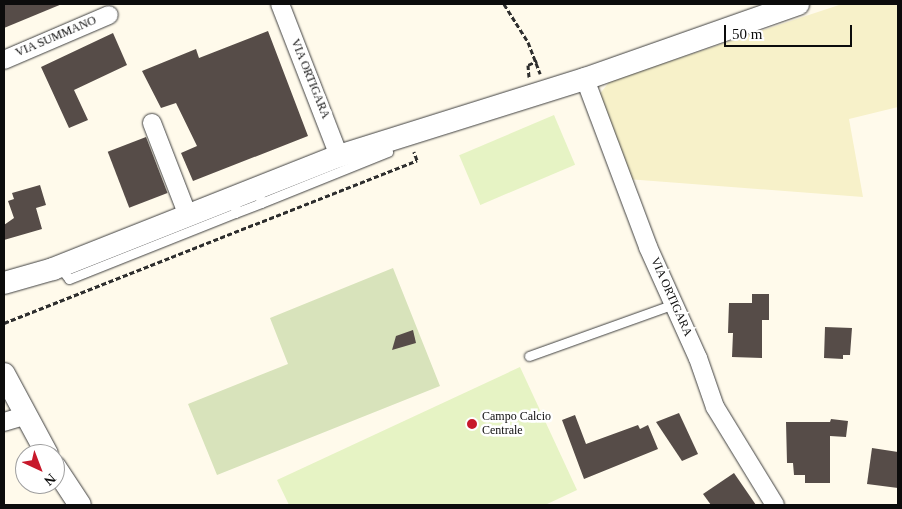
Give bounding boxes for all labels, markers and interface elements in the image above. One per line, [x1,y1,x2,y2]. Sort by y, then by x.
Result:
street label: VIA SUMMANO [13,13,99,61]
scale bar [727,15,854,47]
text: 50 m [732,26,762,42]
street label: VIA ORTIGARA [287,37,333,121]
street label: VIA ORTIGARA [647,255,695,339]
place label: Campo Calcio Centrale [482,410,551,438]
marker: Campo Calcio Centrale [466,418,478,430]
north arrow [15,444,65,494]
text: N [41,471,59,489]

